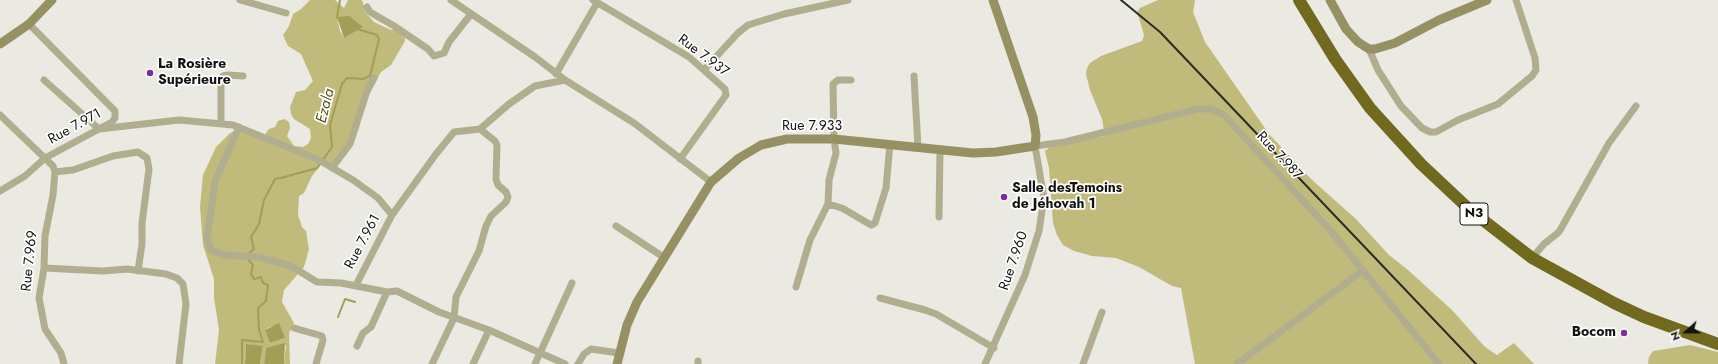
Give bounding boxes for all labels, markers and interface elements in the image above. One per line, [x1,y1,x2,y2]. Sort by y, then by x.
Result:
street label: Rue 7.937 [674,31,732,81]
place label: La Rosière Supérieure [158,57,231,90]
marker: La Rosière Supérieure [145,68,155,78]
water label: Ezala [313,87,339,125]
street label: Rue 7.971 [46,106,104,148]
street label: Rue 7.933 [782,119,842,135]
street label: Rue 7.987 [1253,128,1305,184]
place label: Salle desTemoins de Jéhovah 1 [1012,181,1122,214]
marker: Salle desTemoins de Jéhovah 1 [999,192,1009,202]
road number: N3 [1460,203,1488,225]
street label: Rue 7.961 [342,212,384,272]
street label: Rue 7.960 [996,229,1032,293]
street label: Rue 7.969 [18,230,42,292]
north arrow [1666,312,1706,352]
place label: Bocom [1572,325,1616,341]
marker: Bocom [1619,328,1629,338]
text: N [1666,329,1684,343]

